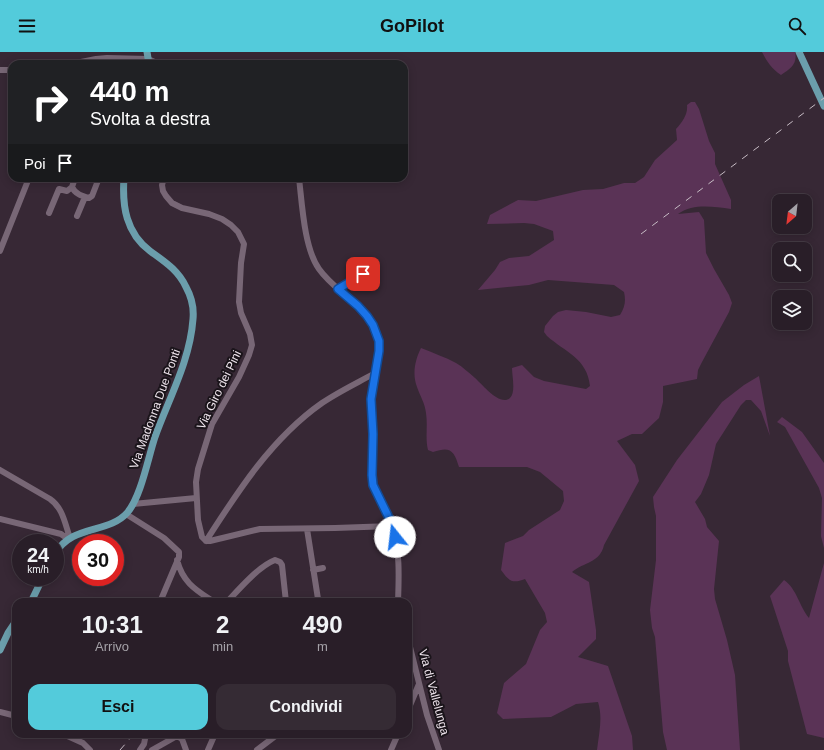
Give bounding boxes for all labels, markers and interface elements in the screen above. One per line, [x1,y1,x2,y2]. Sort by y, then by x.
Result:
icon: menu [16,15,38,37]
icon: search [786,15,808,37]
text: GoPilot [380,16,444,36]
icon: right [24,76,76,128]
text: 440 m [90,76,169,107]
text: Svolta a destra [90,109,210,129]
icon: arrive [54,152,76,174]
text: Poi [24,155,46,172]
north arrow [772,194,812,234]
map controls [772,194,812,330]
button: search [772,242,812,282]
pin [346,257,380,291]
icon: arrive [352,263,374,285]
button: layers [772,290,812,330]
street label: Via Madonna Due Ponti [127,347,183,471]
street label: Via Giro dei Pini [194,348,244,432]
position arrow [374,516,416,558]
speed limit sign: 30 [72,534,124,586]
text: 24 [27,544,49,566]
text: km/h [27,564,49,575]
text: 10:31 [81,611,143,638]
text: 2 [216,611,229,638]
text: 490 [303,611,343,638]
text: Arrivo [95,639,129,654]
text: min [212,639,233,654]
text: m [317,639,328,654]
street label: Via di Vallelunga [416,648,452,737]
button: Esci [28,684,208,730]
button: Condividi [216,684,396,730]

